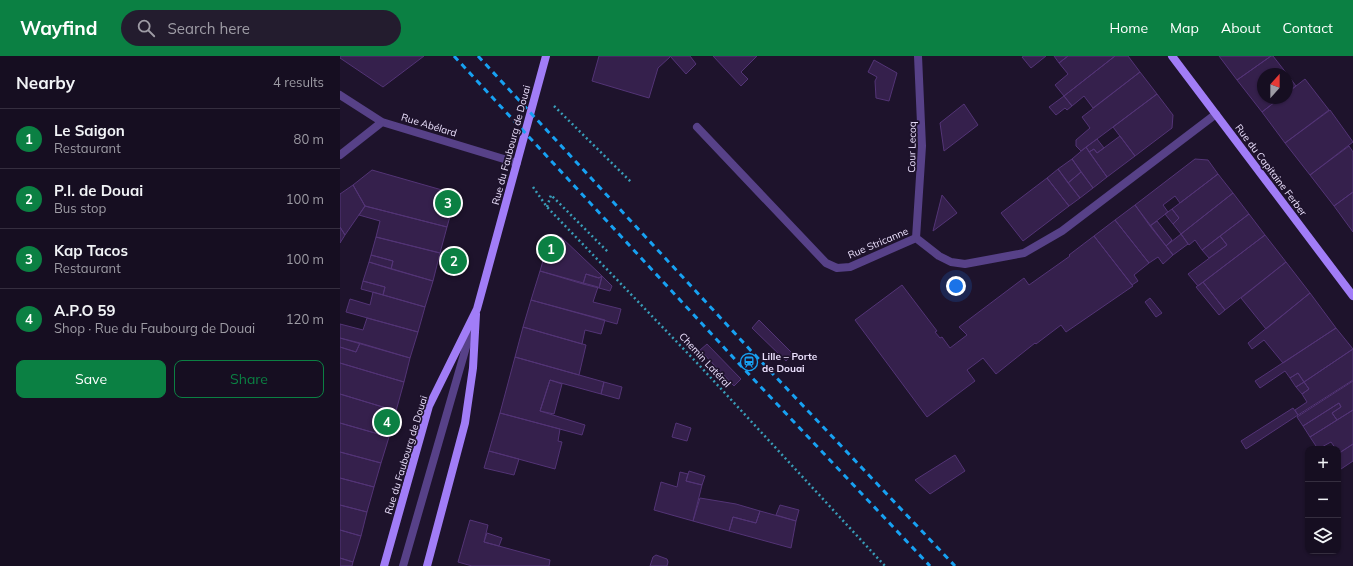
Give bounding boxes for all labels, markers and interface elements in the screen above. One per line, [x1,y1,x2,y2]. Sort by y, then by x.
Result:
search box [121,10,401,46]
text: Wayfind [20,16,97,40]
icon: search [135,17,157,39]
text: Search here [167,19,250,38]
text: Home [1109,19,1148,37]
text: Map [1170,19,1199,37]
text: About [1221,19,1261,37]
text: Contact [1283,19,1333,37]
north arrow [1257,68,1293,104]
text: Nearby [16,72,75,93]
text: 4 results [273,74,324,90]
street label: Rue du Faubourg de Douai [489,84,533,206]
street label: Rue Abélard [400,110,458,140]
text: Le Saigon [54,121,125,140]
street label: Cour Lecoq [905,121,919,173]
street label: Rue du Capitaine Ferber [1232,122,1310,219]
text: 1 [25,131,33,147]
text: 80 m [294,131,324,147]
text: Restaurant [54,140,121,156]
text: P.I. de Douai [54,181,143,200]
pin: 3 [435,188,461,218]
text: 2 [25,191,33,207]
text: 100 m [286,191,324,207]
text: Bus stop [54,200,106,216]
street label: Rue Stricanne [846,224,910,262]
pin: 1 [538,234,564,264]
text: Kap Tacos [54,241,128,260]
pin: 2 [441,246,467,276]
text: 3 [25,251,33,267]
text: 100 m [286,251,324,267]
text: Restaurant [54,260,121,276]
your location [946,276,966,296]
text: A.P.O 59 [54,301,116,320]
text: 4 [25,311,33,327]
text: 120 m [286,311,324,327]
text: Shop · Rue du Faubourg de Douai [54,320,255,336]
street label: Chemin Latéral [676,330,734,390]
place label: Lille – Porte de Douai [762,350,818,375]
station icon: Lille – Porte de Douai [739,352,759,372]
button: Save [16,360,166,398]
button: Share [174,360,324,398]
street label: Rue du Faubourg de Douai [382,394,430,516]
pin: 4 [374,407,400,437]
map controls [1305,446,1341,554]
button: + [1305,446,1341,482]
button: − [1305,482,1341,518]
button: layers [1305,518,1341,554]

